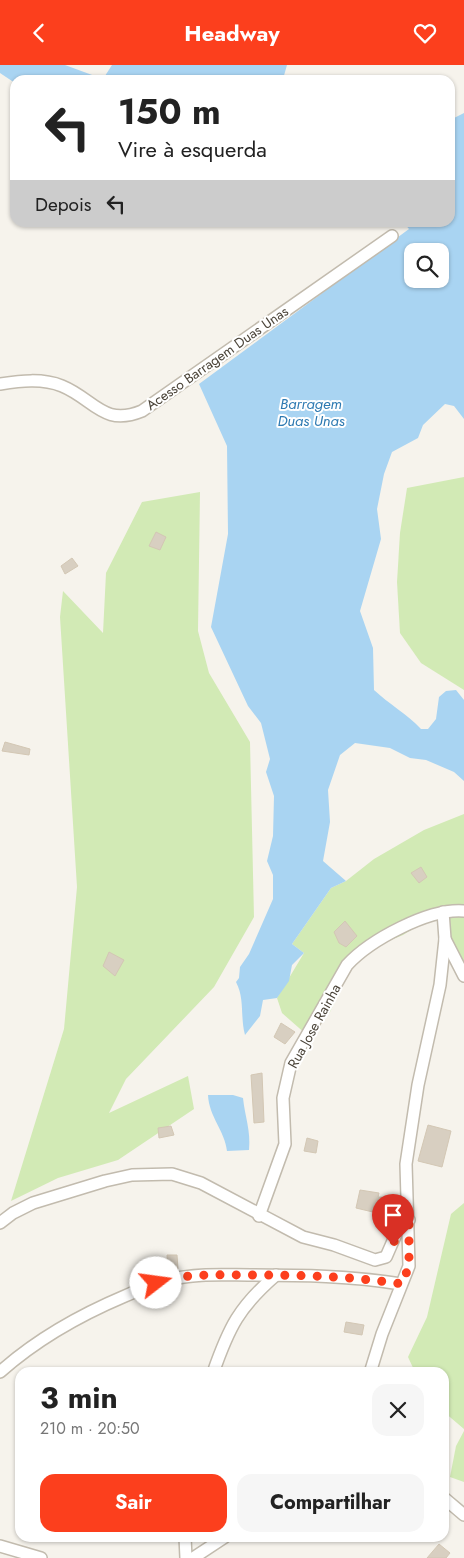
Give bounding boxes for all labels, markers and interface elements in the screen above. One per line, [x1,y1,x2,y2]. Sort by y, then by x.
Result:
text: Headway [184,17,280,49]
icon: back [25,19,53,47]
icon: heart [411,19,439,47]
text: 150 m [118,87,221,137]
icon: left [35,95,100,160]
text: Vire à esquerda [118,133,267,165]
icon: left [102,190,130,218]
text: Depois [35,191,92,218]
map controls [404,243,449,288]
button: search [404,243,449,288]
street label: Acesso Barragem Duas Unas [142,301,292,415]
water label: Barragem Duas Unas [277,393,345,432]
street label: Rua Jose Rainha [283,980,345,1072]
pin [372,1194,414,1245]
icon: arrive [379,1201,407,1229]
position arrow [129,1256,181,1308]
text: 3 min [40,1376,118,1419]
button: close [372,1384,424,1436]
text: 210 m · 20:50 [40,1417,140,1440]
button: Sair [40,1474,227,1532]
button: Compartilhar [237,1474,424,1532]

